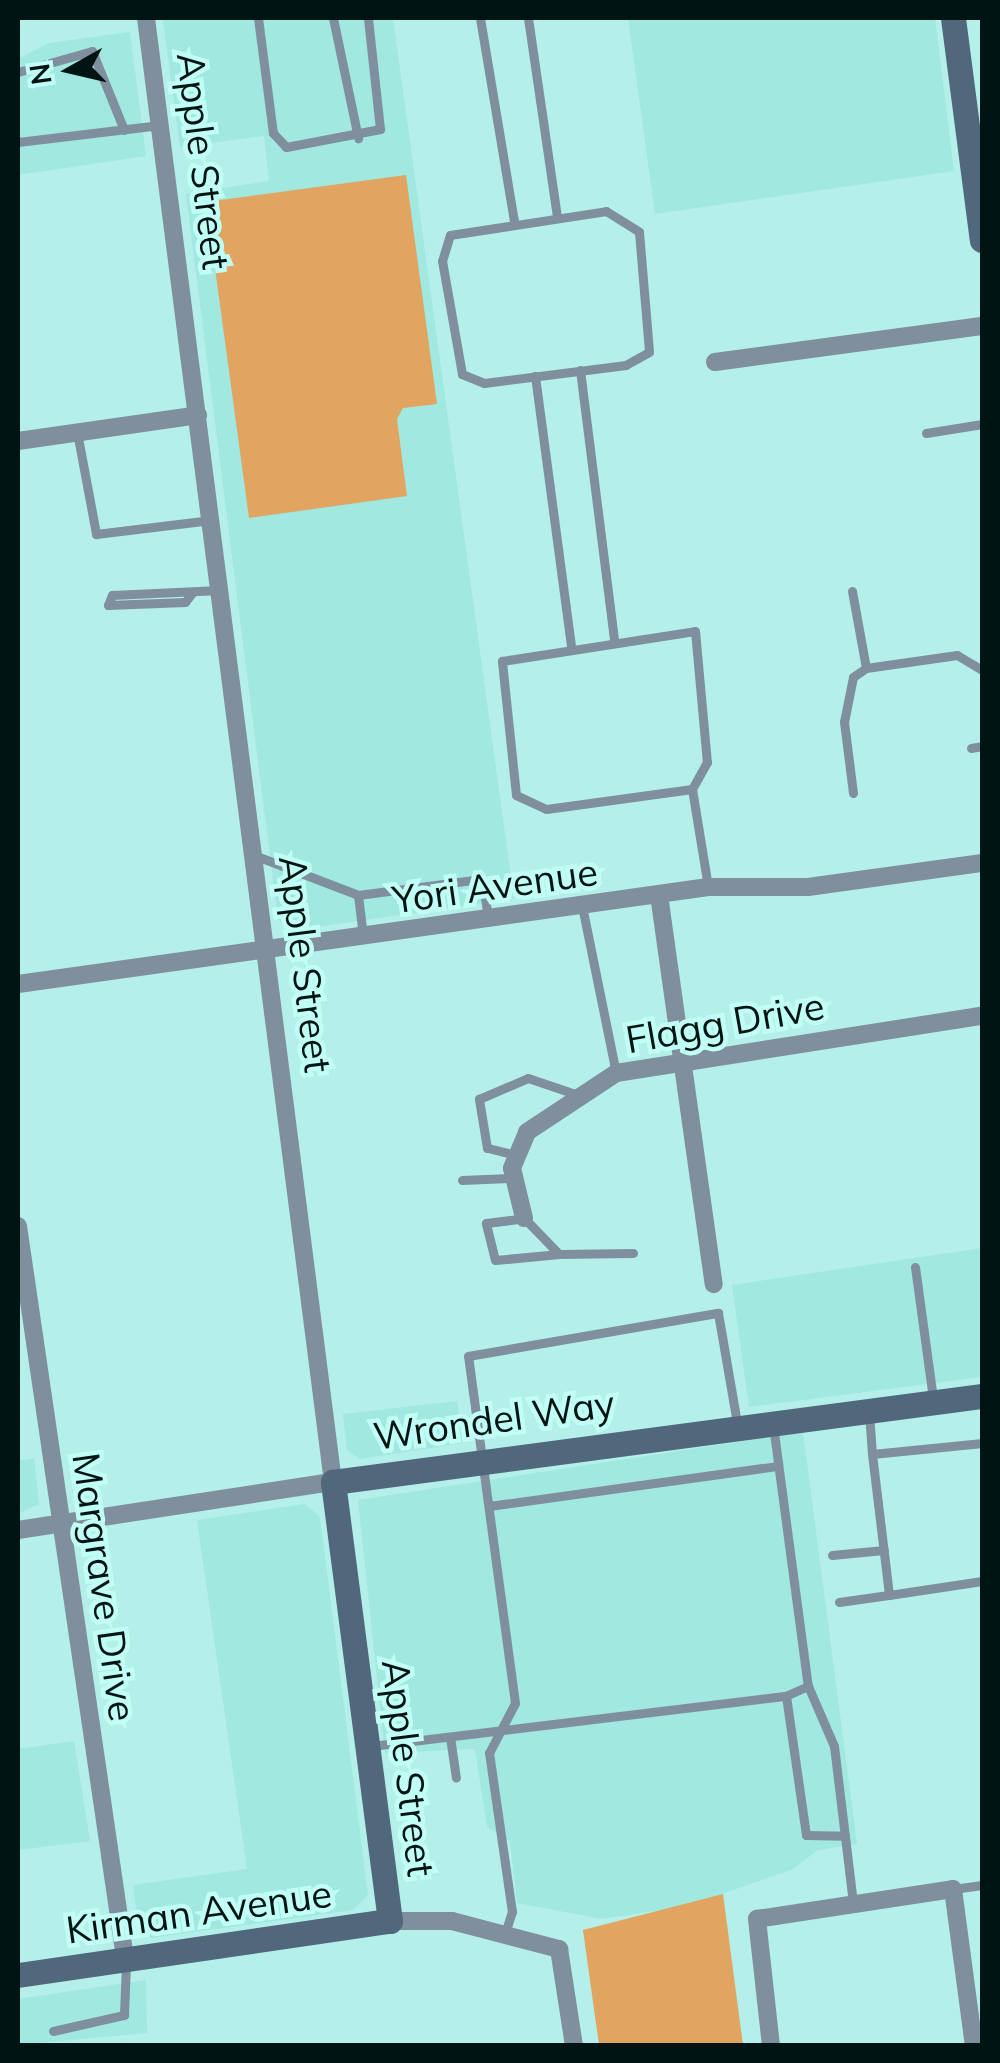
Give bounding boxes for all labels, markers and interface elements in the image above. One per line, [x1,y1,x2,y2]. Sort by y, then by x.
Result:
north arrow [20,20,120,120]
street label: Apple Street [167,50,239,272]
text: N [21,61,59,87]
street label: Yori Avenue [389,849,601,923]
street label: Apple Street [269,853,341,1075]
street label: Flagg Drive [622,983,828,1063]
street label: Wrondel Way [371,1381,617,1459]
street label: Margrave Drive [63,1450,145,1724]
street label: Apple Street [372,1657,444,1879]
street label: Kirman Avenue [63,1871,335,1953]

